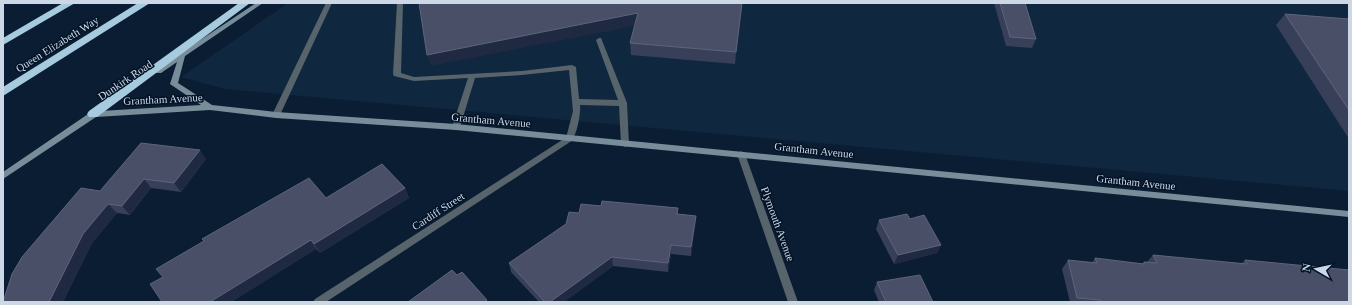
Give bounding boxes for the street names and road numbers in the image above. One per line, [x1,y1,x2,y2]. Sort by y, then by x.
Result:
street label: Queen Elizabeth Way [13,13,101,74]
street label: Dunkirk Road [96,57,155,102]
street label: Grantham Avenue [123,91,203,107]
street label: Grantham Avenue [451,111,531,129]
street label: Grantham Avenue [774,140,854,160]
street label: Grantham Avenue [1096,172,1176,192]
street label: Plymouth Avenue [759,185,797,263]
street label: Cardiff Street [410,190,466,232]

